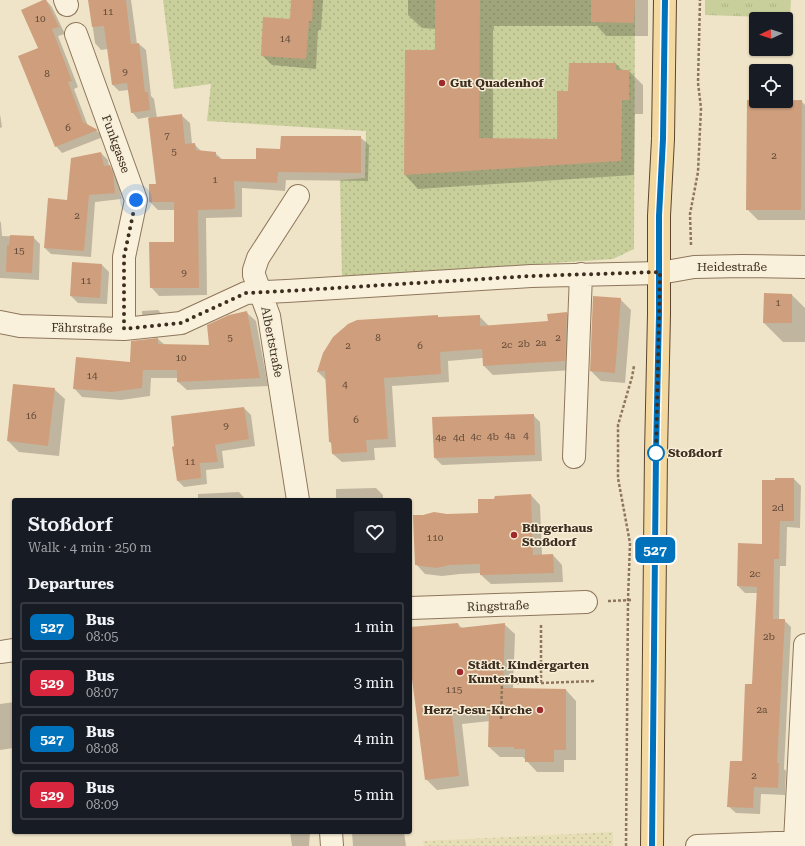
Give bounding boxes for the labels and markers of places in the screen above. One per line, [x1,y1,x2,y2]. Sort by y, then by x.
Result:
place label: Gut Quadenhof [450,76,545,90]
marker: Gut Quadenhof [437,78,447,88]
marker: Stoßdorf [647,444,665,462]
place label: Stoßdorf [668,446,723,460]
place label: Bürgerhaus Stoßdorf [522,521,593,549]
marker: Bürgerhaus Stoßdorf [509,530,519,540]
place label: Städt. Kindergarten Kunterbunt [468,658,589,686]
marker: Städt. Kindergarten Kunterbunt [455,667,465,677]
place label: Herz-Jesu-Kirche [423,703,532,717]
marker: Herz-Jesu-Kirche [535,705,545,715]

